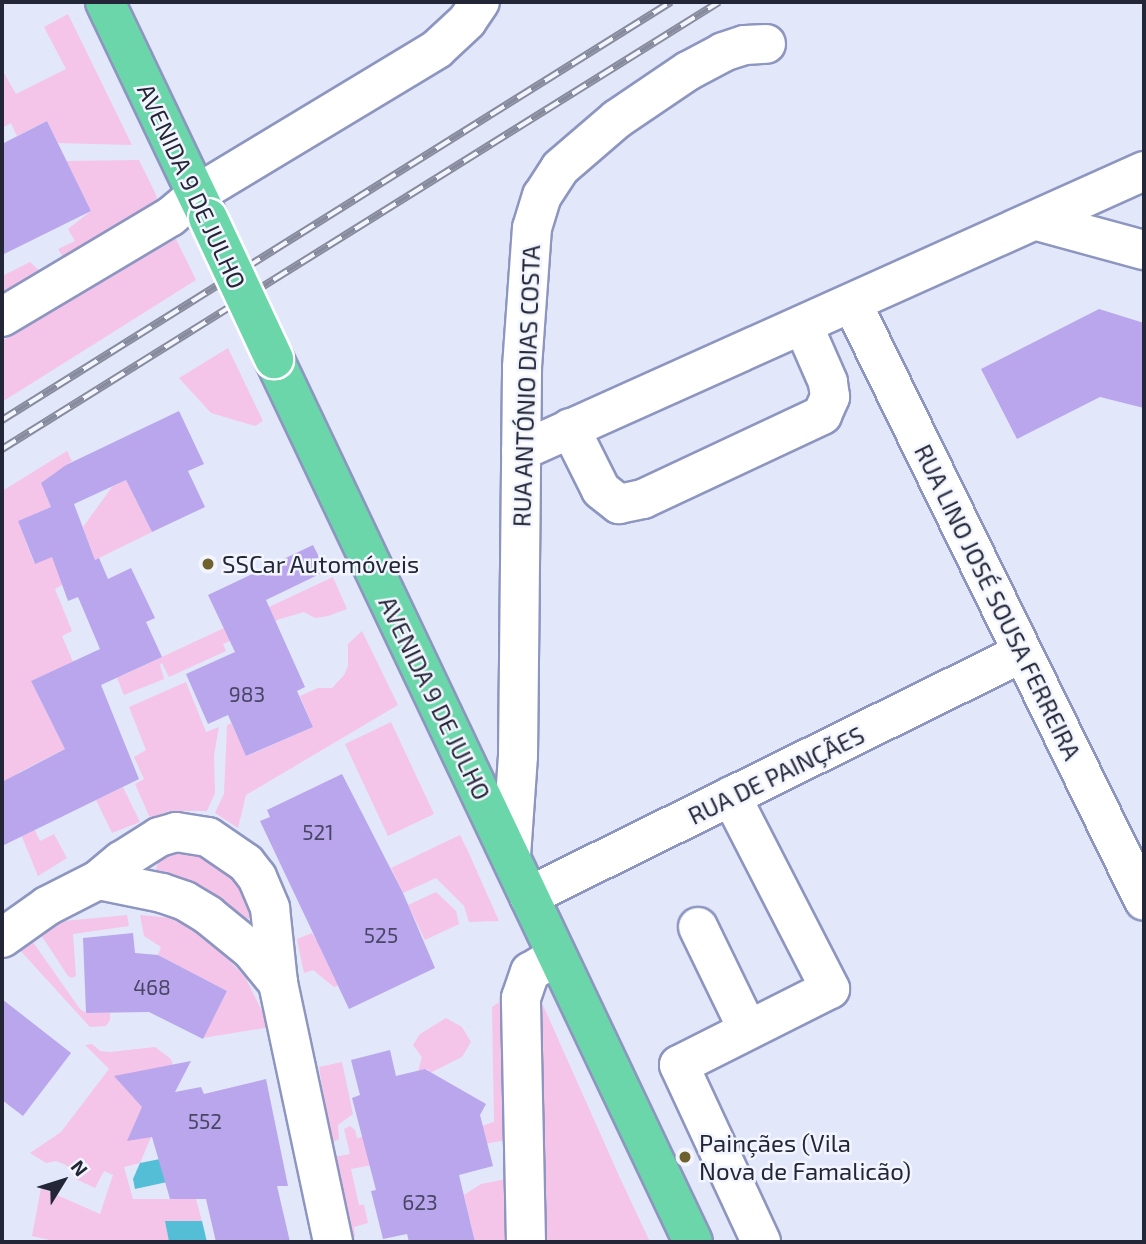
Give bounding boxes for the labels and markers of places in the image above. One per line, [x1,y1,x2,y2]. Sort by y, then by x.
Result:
place label: SSCar Automóveis [222,550,420,578]
marker: SSCar Automóveis [200,556,216,572]
place label: Painçães (Vila Nova de Famalicão) [699,1129,911,1185]
marker: Painçães (Vila Nova de Famalicão) [677,1149,693,1165]

